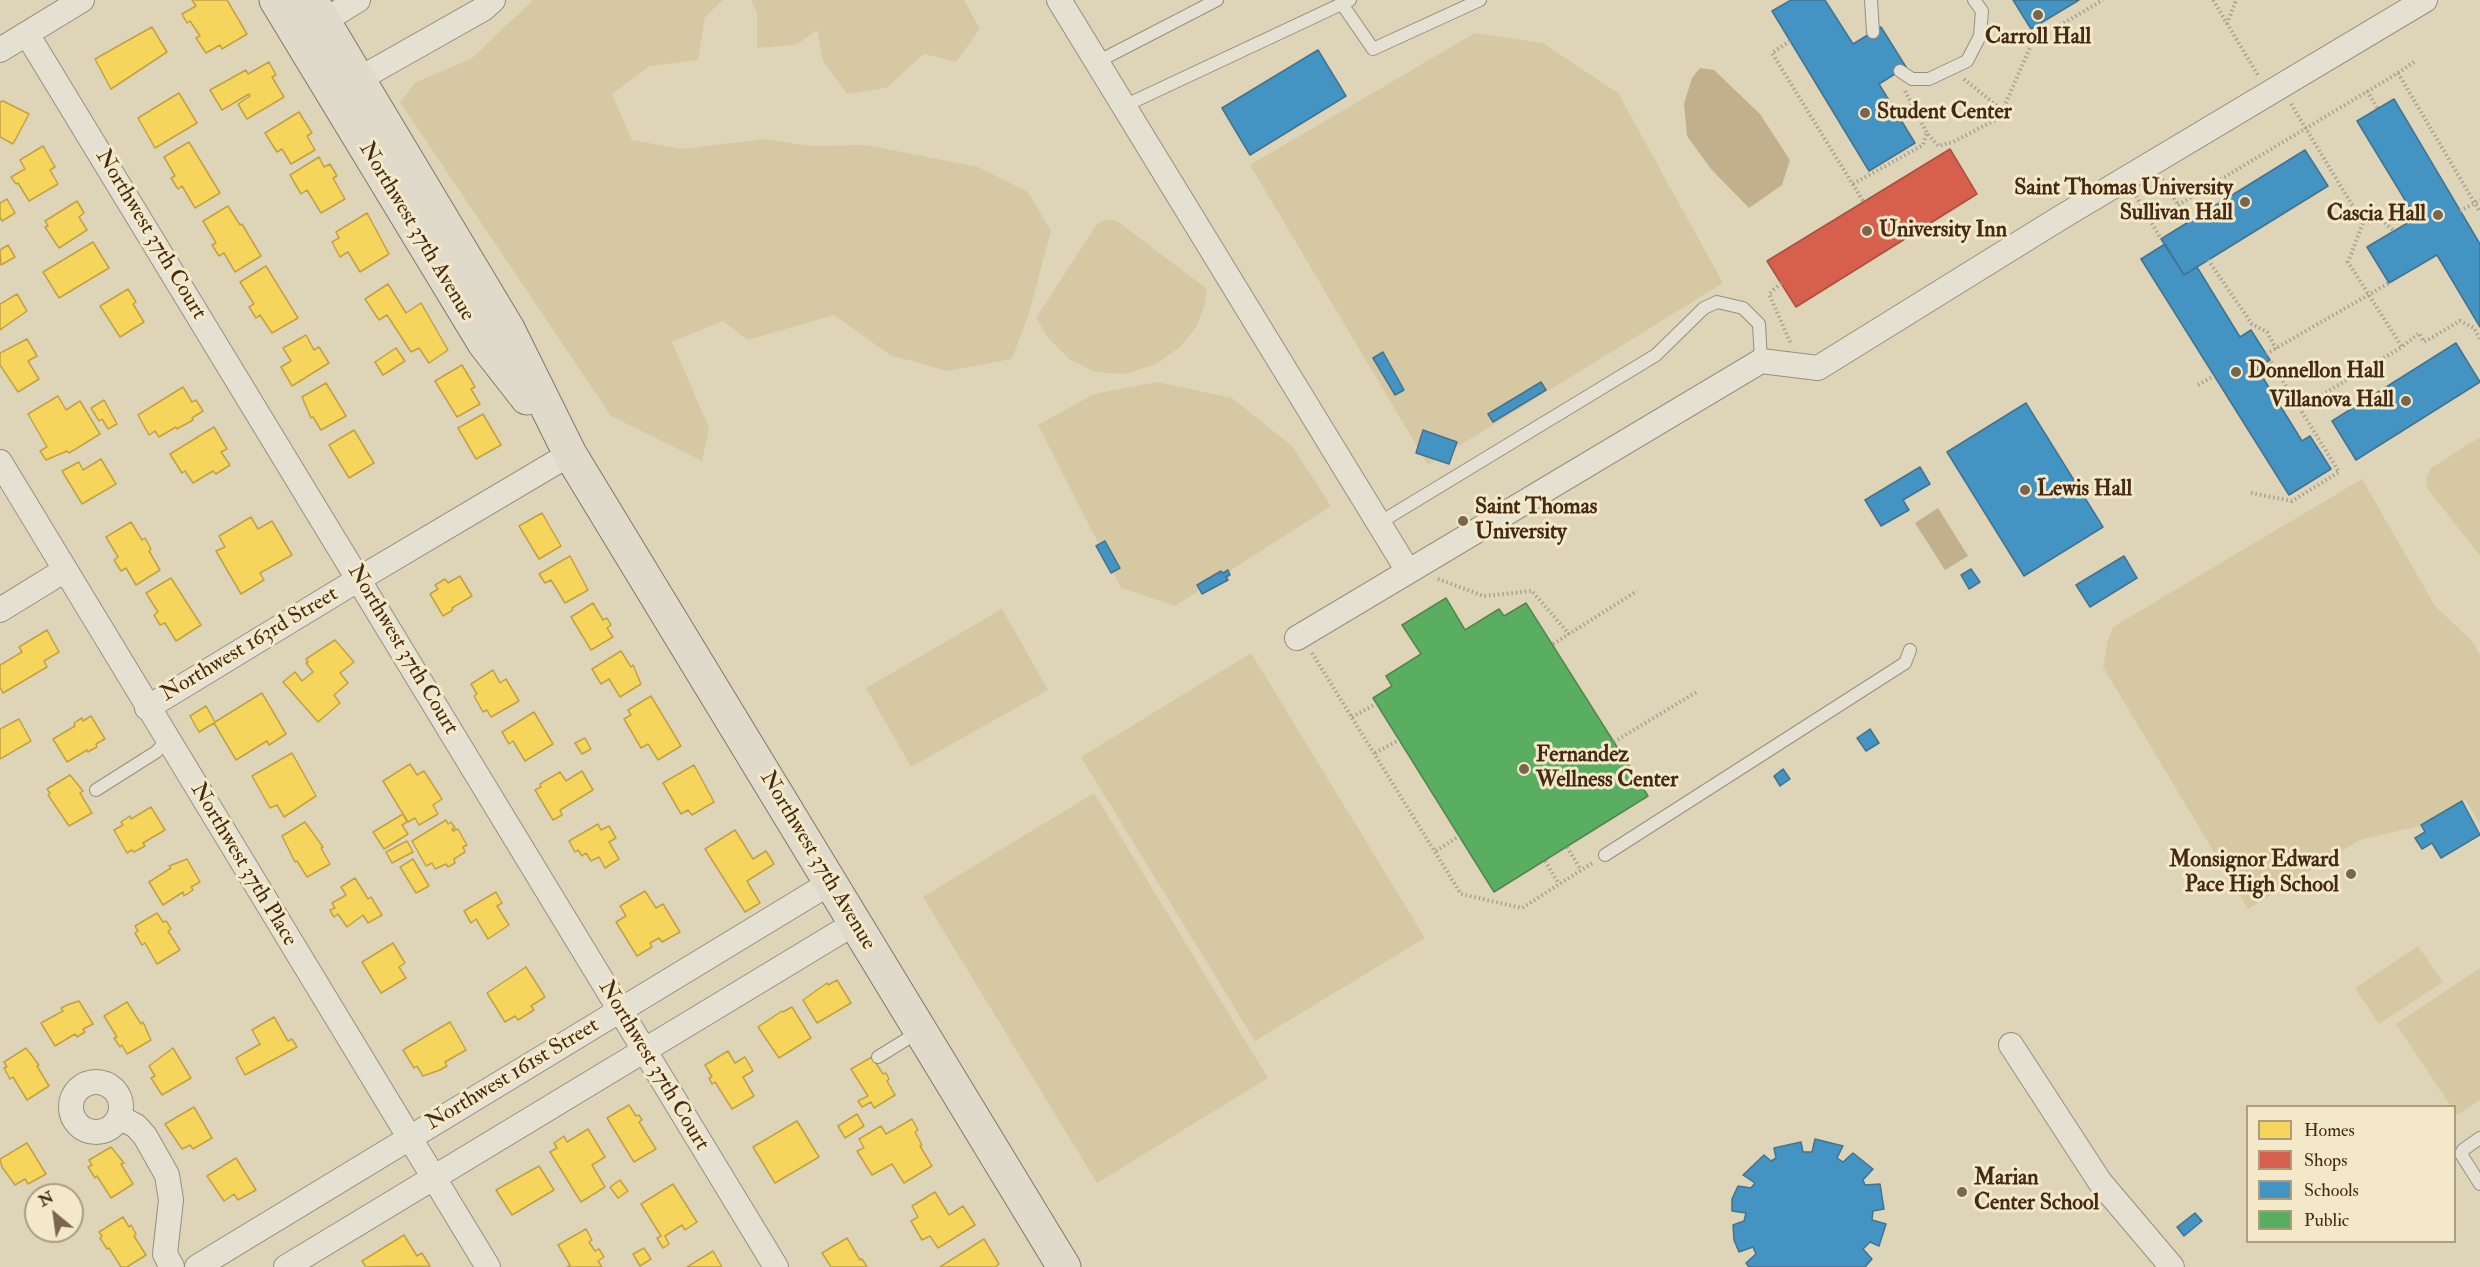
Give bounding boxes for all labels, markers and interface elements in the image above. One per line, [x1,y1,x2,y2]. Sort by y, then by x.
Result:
marker: Carroll Hall [2031,8,2045,22]
place label: Carroll Hall [1985,25,2091,51]
place label: Student Center [1877,100,2012,126]
marker: Student Center [1858,106,1872,120]
street label: Northwest 37th Avenue [352,138,480,326]
street label: Northwest 37th Court [89,145,211,325]
place label: Saint Thomas University Sullivan Hall [2014,176,2233,228]
marker: Saint Thomas University Sullivan Hall [2238,195,2252,209]
place label: Cascia Hall [2327,202,2426,228]
marker: Cascia Hall [2431,208,2445,222]
place label: University Inn [1879,218,2007,244]
marker: University Inn [1860,224,1874,238]
place label: Donnellon Hall [2248,359,2384,385]
marker: Donnellon Hall [2229,365,2243,379]
place label: Villanova Hall [2269,388,2394,414]
marker: Villanova Hall [2399,394,2413,408]
place label: Lewis Hall [2037,477,2132,503]
marker: Lewis Hall [2018,483,2032,497]
place label: Saint Thomas University [1475,495,1597,546]
marker: Saint Thomas University [1456,514,1470,528]
street label: Northwest 37th Court [341,560,463,740]
street label: Northwest 163rd Street [157,582,343,708]
place label: Fernandez Wellness Center [1536,743,1678,794]
marker: Fernandez Wellness Center [1517,762,1531,776]
street label: Northwest 37th Avenue [753,767,881,955]
street label: Northwest 37th Place [184,779,302,951]
place label: Monsignor Edward Pace High School [2169,848,2339,900]
marker: Monsignor Edward Pace High School [2344,867,2358,881]
street label: Northwest 37th Court [592,976,714,1156]
street label: Northwest 161st Street [422,1013,604,1137]
legend [2246,1105,2456,1243]
text: Homes [2304,1119,2355,1142]
text: Shops [2304,1149,2347,1172]
place label: Marian Center School [1974,1166,2099,1218]
text: Schools [2304,1179,2359,1202]
north arrow [24,1183,84,1243]
marker: Marian Center School [1955,1185,1969,1199]
text: N [35,1187,57,1211]
text: Public [2304,1209,2349,1232]

